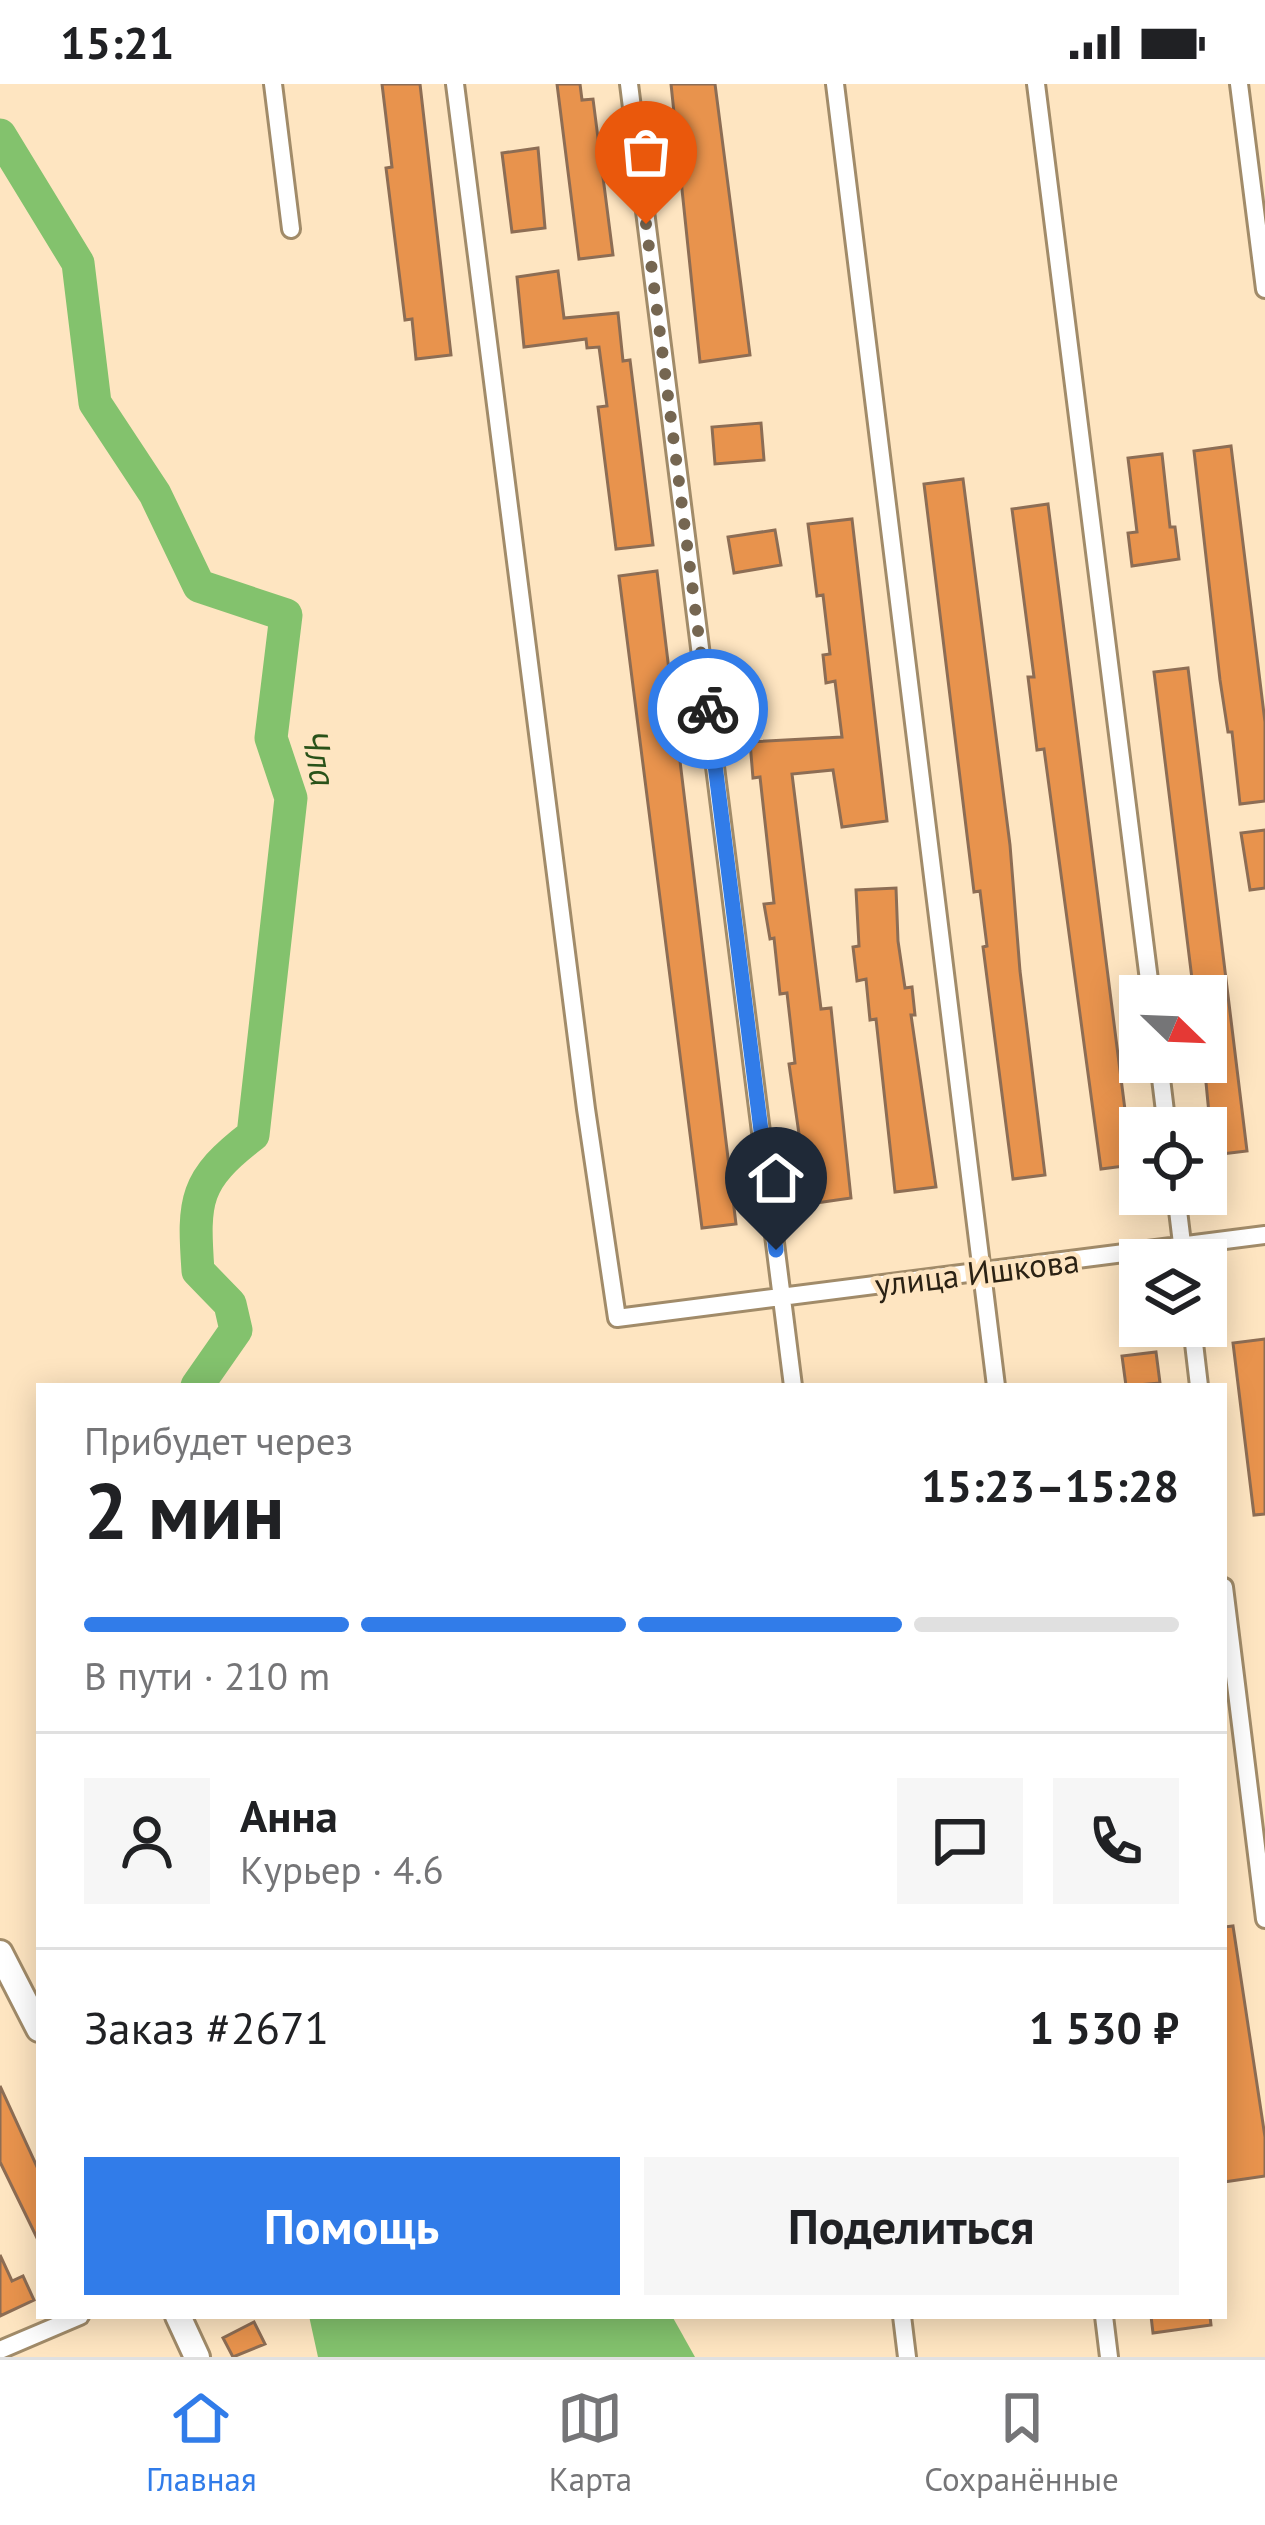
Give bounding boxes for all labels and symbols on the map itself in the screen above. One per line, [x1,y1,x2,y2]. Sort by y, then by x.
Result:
pin [595,101,697,224]
courier [648,649,768,769]
water label: Чла [292,726,348,790]
north arrow [1119,975,1227,1083]
pin [725,1127,827,1250]
street label: улица Ишкова [872,1238,1082,1306]

